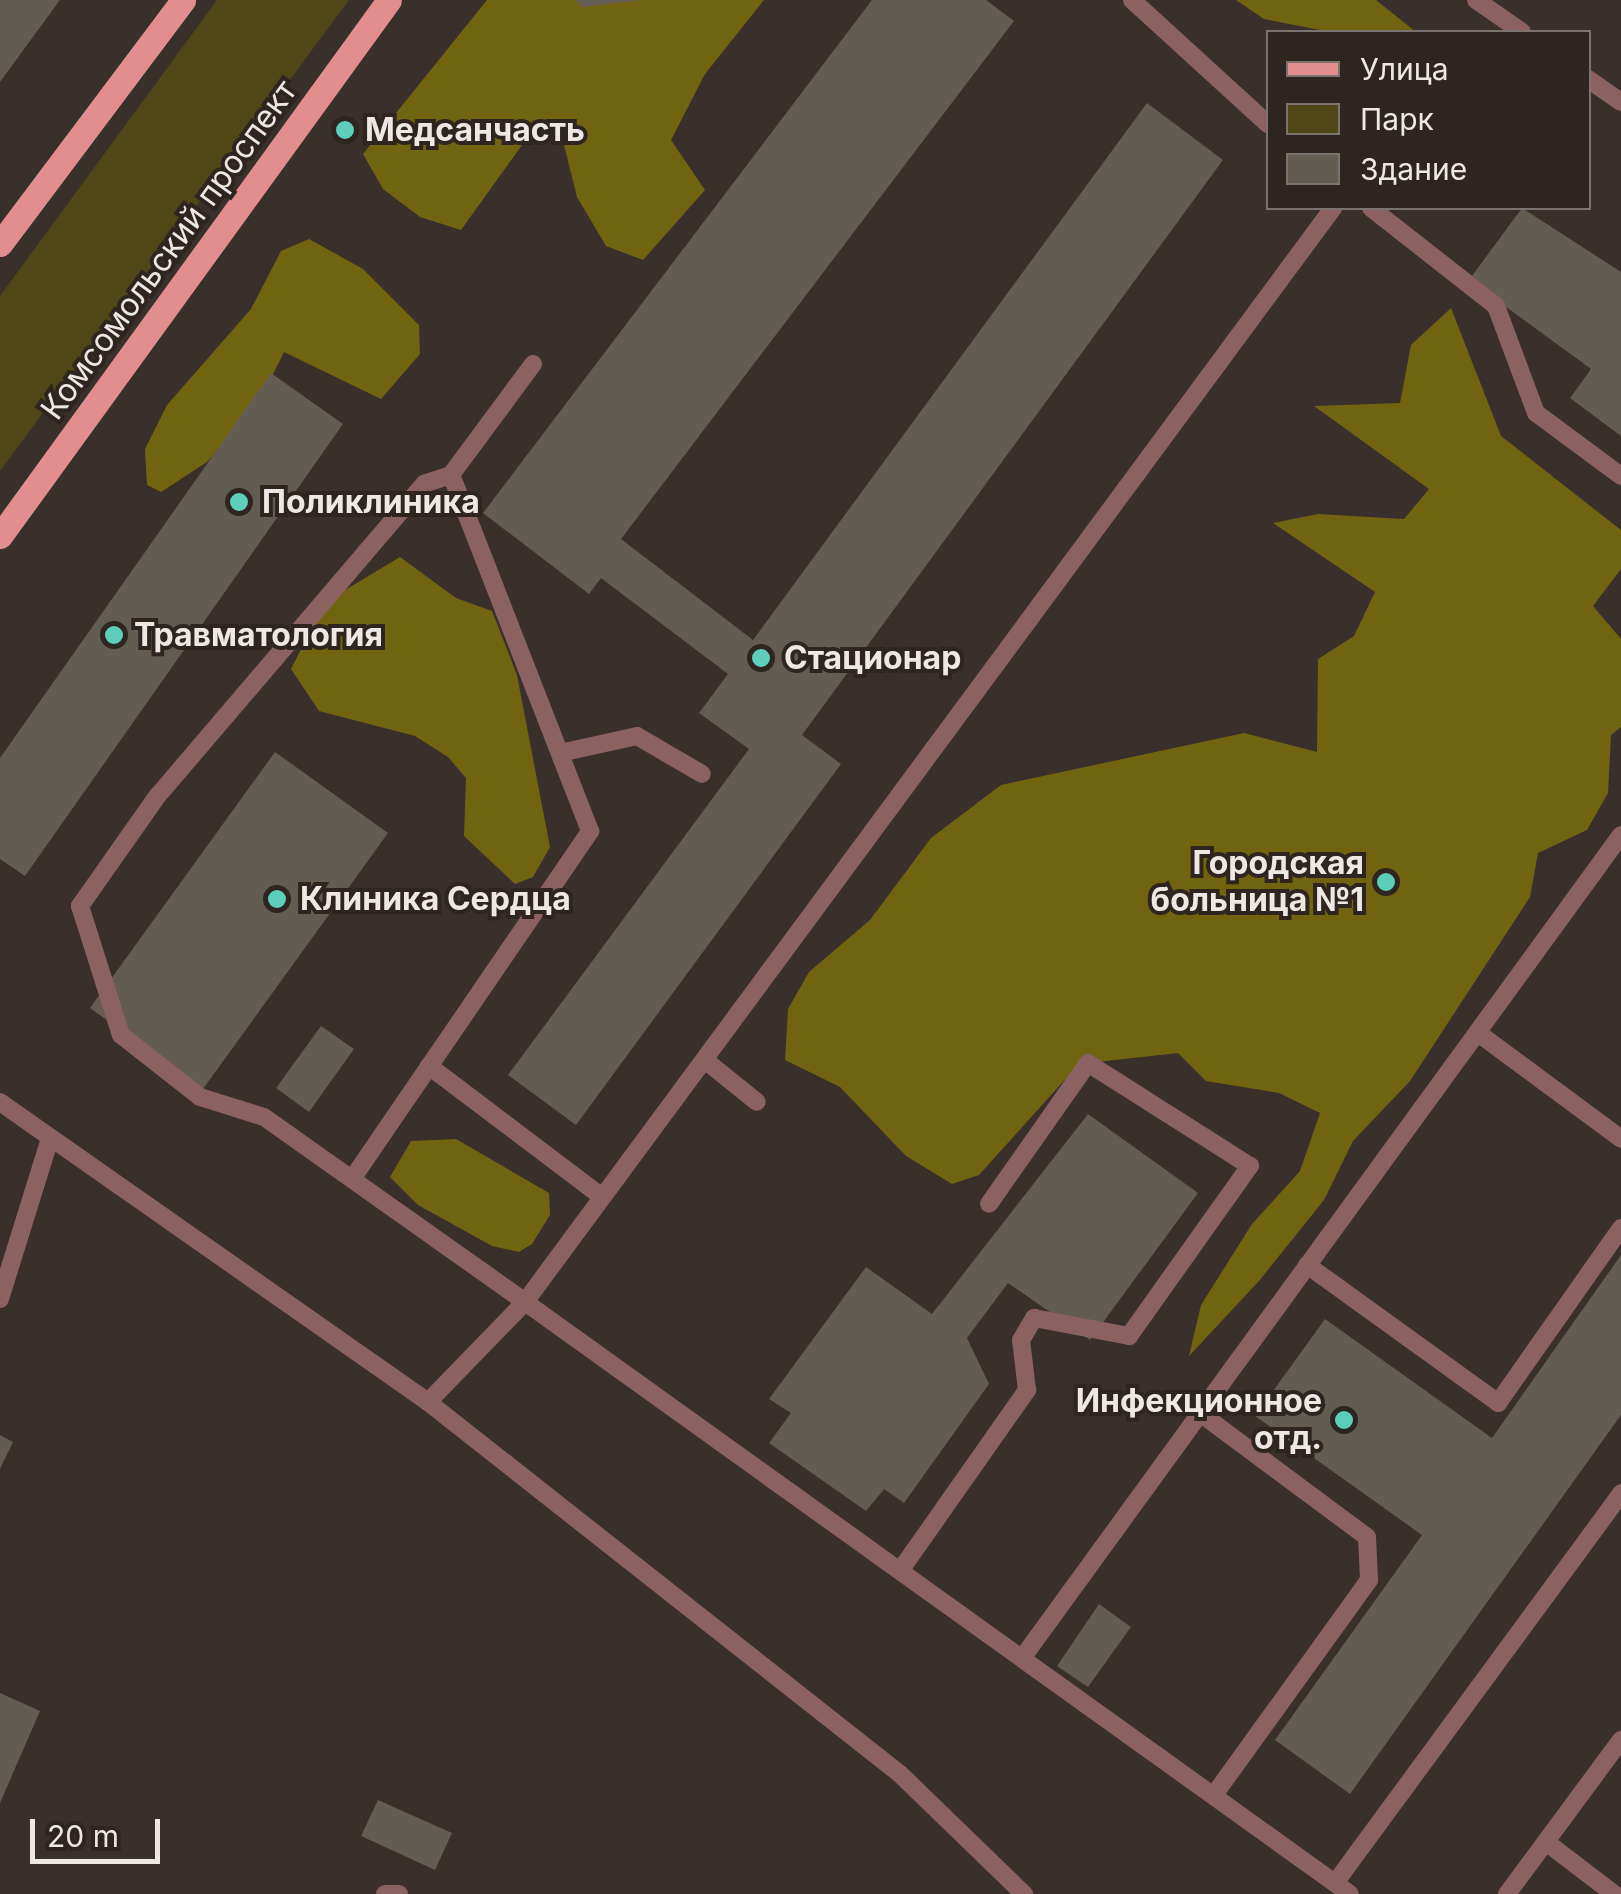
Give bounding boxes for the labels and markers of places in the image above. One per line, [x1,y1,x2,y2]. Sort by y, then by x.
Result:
place label: Медсанчасть [365,111,585,149]
marker: Медсанчасть [334,119,356,141]
place label: Поликлиника [262,483,480,521]
marker: Поликлиника [226,489,252,515]
place label: Травматология [134,616,383,654]
marker: Травматология [103,624,125,646]
place label: Стационар [784,639,961,677]
marker: Стационар [748,645,774,671]
place label: Городская больница №1 [1151,845,1364,920]
marker: Городская больница №1 [1373,869,1399,895]
place label: Клиника Сердца [300,880,571,918]
marker: Клиника Сердца [264,886,290,912]
place label: Инфекционное отд. [1076,1383,1322,1458]
marker: Инфекционное отд. [1331,1407,1357,1433]

